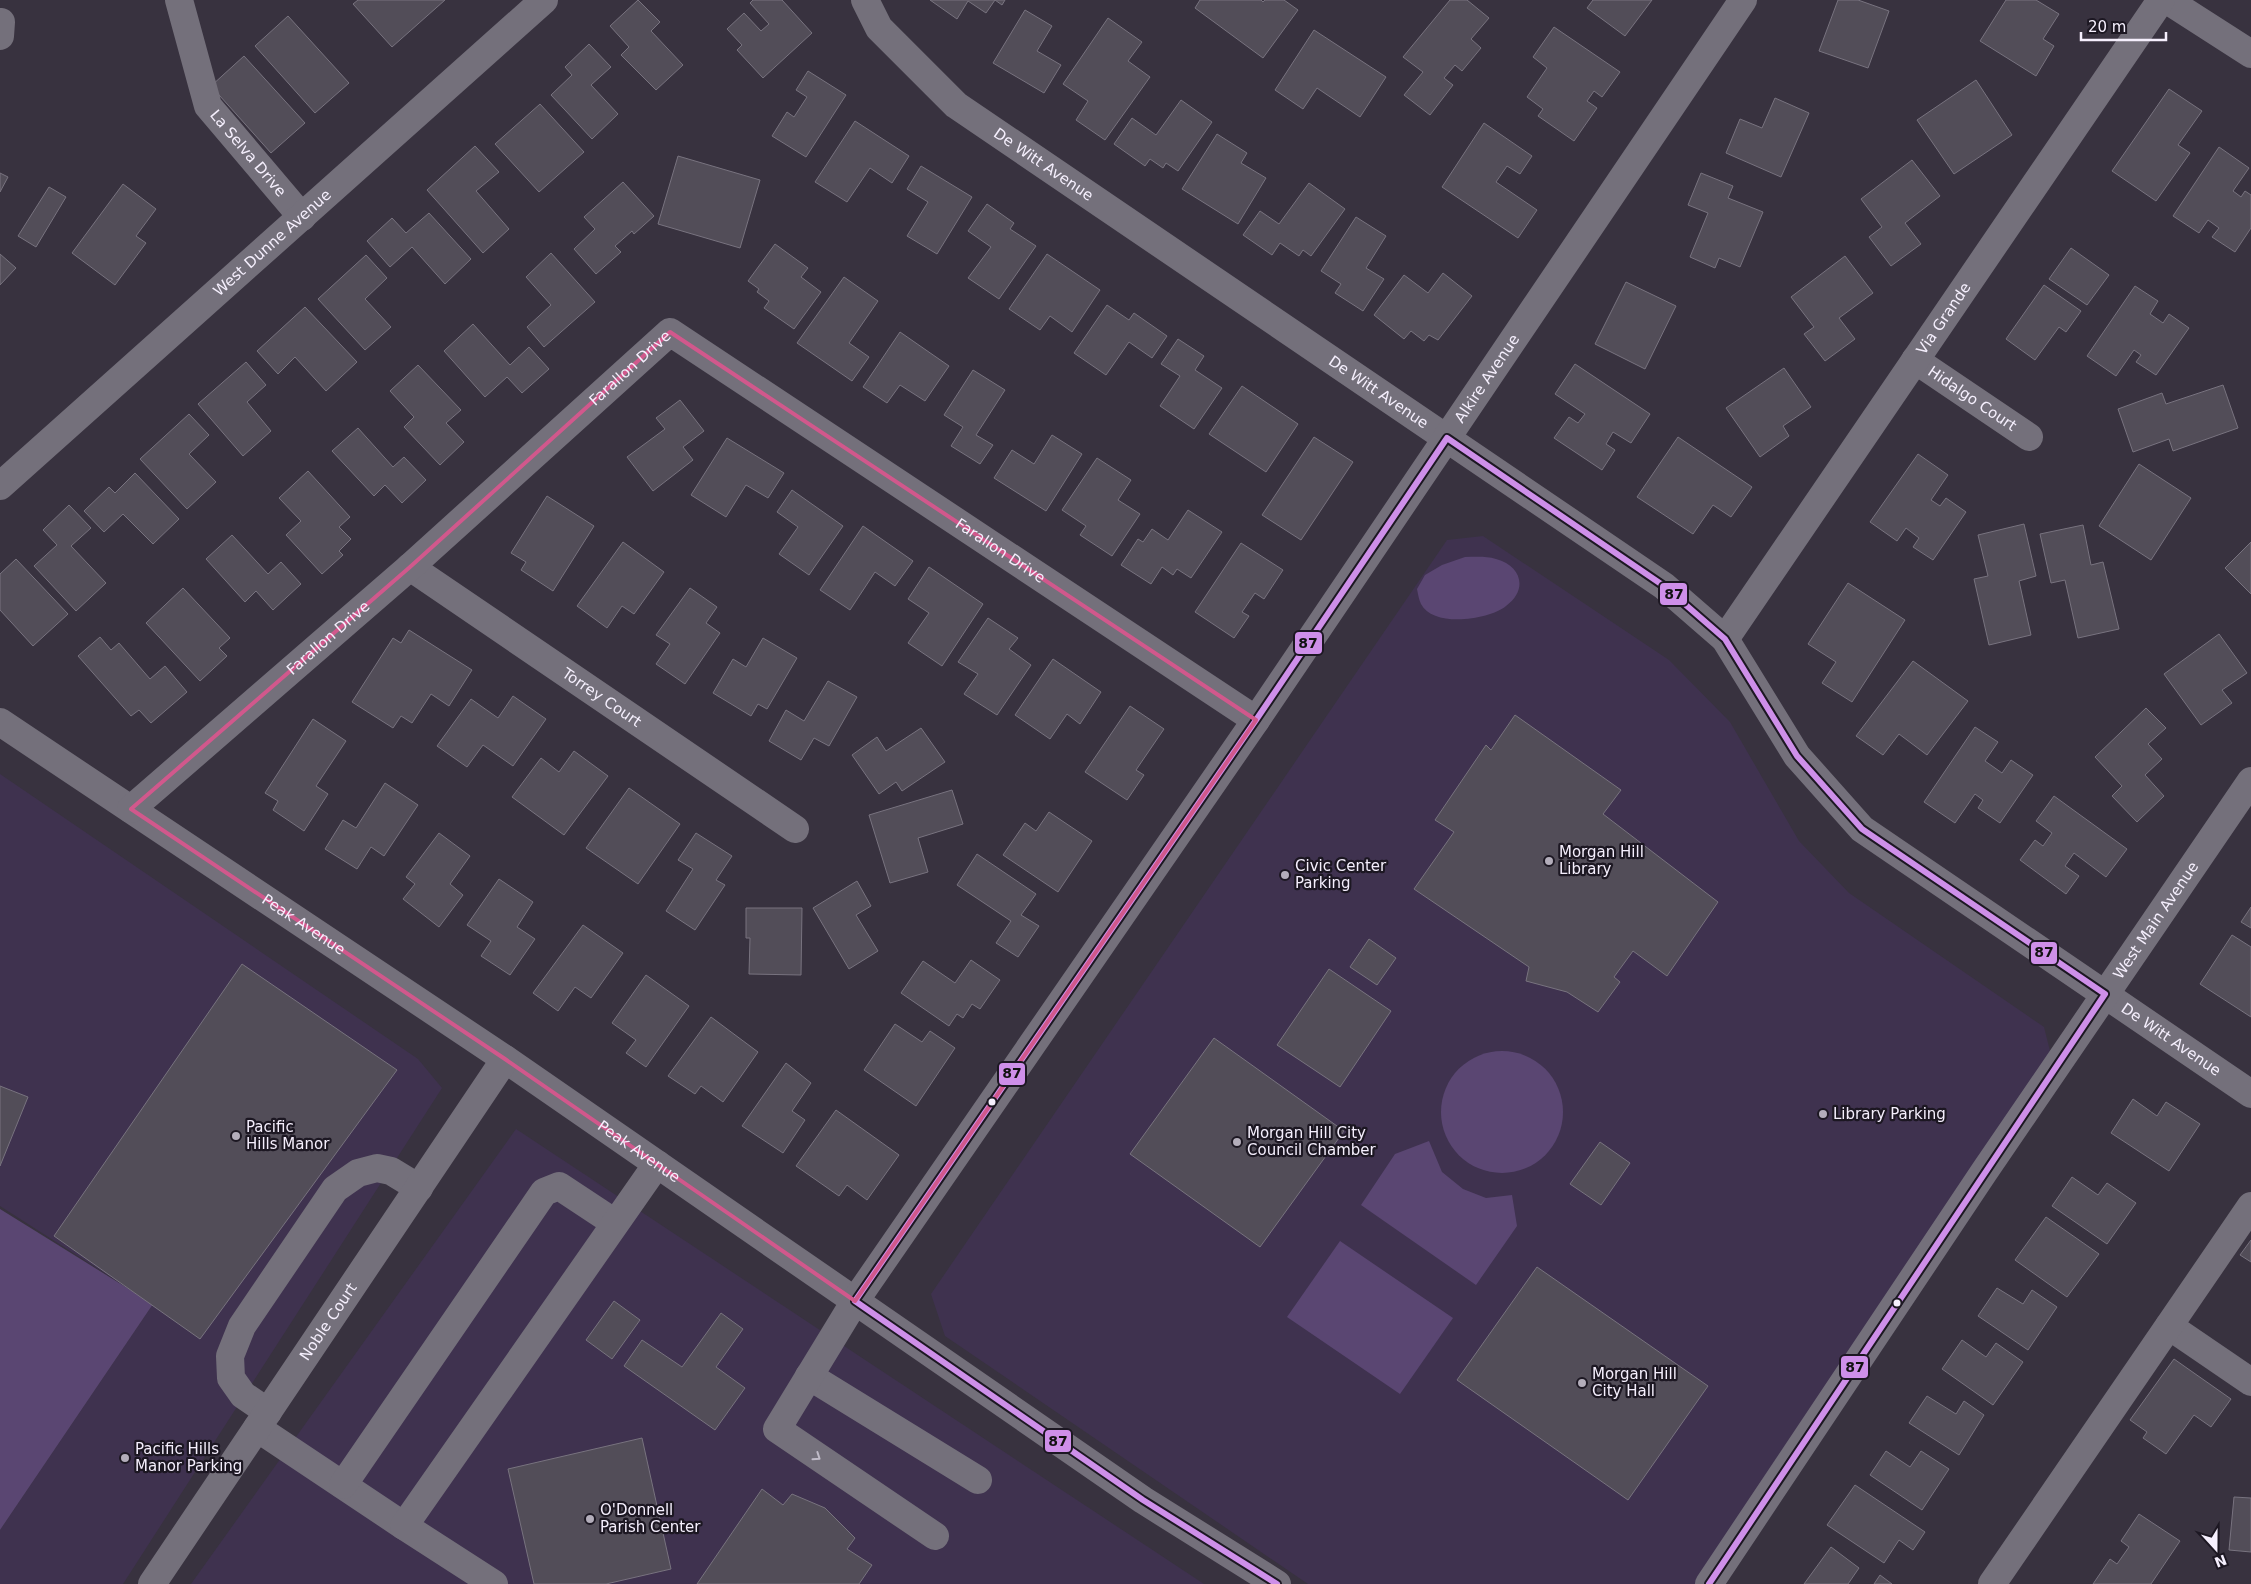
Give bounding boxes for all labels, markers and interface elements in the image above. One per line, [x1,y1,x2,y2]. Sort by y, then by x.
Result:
scale bar [2081,10,2166,42]
text: 20 m [2088,18,2126,36]
street label: La Selva Drive [206,106,290,200]
street label: De Witt Avenue [990,124,1097,205]
street label: West Dunne Avenue [210,186,335,300]
street label: Via Grande [1913,279,1975,358]
street label: Farallon Drive [586,327,675,410]
street label: Alkire Avenue [1451,331,1523,426]
street label: De Witt Avenue [1325,352,1432,432]
street label: Hidalgo Court [1924,362,2020,435]
street label: Farallon Drive [952,515,1049,587]
line badge: 87 [1659,582,1688,606]
text: 87 [1664,586,1684,602]
street label: Farallon Drive [283,597,373,679]
line badge: 87 [1294,631,1323,655]
text: 87 [1298,635,1318,651]
street label: Torrey Court [558,664,645,731]
place label: Morgan Hill Library [1559,843,1644,878]
marker: Morgan Hill Library [1543,855,1555,867]
place label: Civic Center Parking [1295,857,1387,892]
street label: West Main Avenue [2109,858,2202,983]
marker: Civic Center Parking [1279,869,1291,881]
street label: Peak Avenue [259,890,349,959]
line badge: 87 [2030,941,2058,965]
text: 87 [2034,944,2054,960]
street label: De Witt Avenue [2118,999,2224,1080]
line badge: 87 [998,1062,1026,1086]
text: 87 [1002,1065,1022,1081]
unlabelled marker [987,1097,997,1107]
place label: Library Parking [1833,1105,1946,1123]
marker: Library Parking [1817,1108,1829,1120]
street label: Peak Avenue [594,1117,684,1186]
place label: Pacific Hills Manor [246,1118,330,1153]
place label: Morgan Hill City Council Chamber [1247,1124,1377,1159]
marker: Pacific Hills Manor [230,1130,242,1142]
marker: Morgan Hill City Council Chamber [1231,1136,1243,1148]
street label: Noble Court [296,1280,361,1364]
unlabelled marker [1892,1298,1902,1308]
line badge: 87 [1840,1355,1869,1379]
text: 87 [1845,1359,1865,1375]
place label: Morgan Hill City Hall [1592,1365,1677,1400]
marker: Morgan Hill City Hall [1576,1377,1588,1389]
line badge: 87 [1044,1429,1072,1453]
text: 87 [1048,1433,1068,1449]
place label: Pacific Hills Manor Parking [135,1440,242,1475]
one-way arrow [812,1450,821,1460]
marker: Pacific Hills Manor Parking [119,1452,131,1464]
place label: O'Donnell Parish Center [600,1501,701,1536]
marker: O'Donnell Parish Center [584,1513,596,1525]
north arrow [2191,1524,2241,1574]
text: N [2212,1552,2229,1571]

